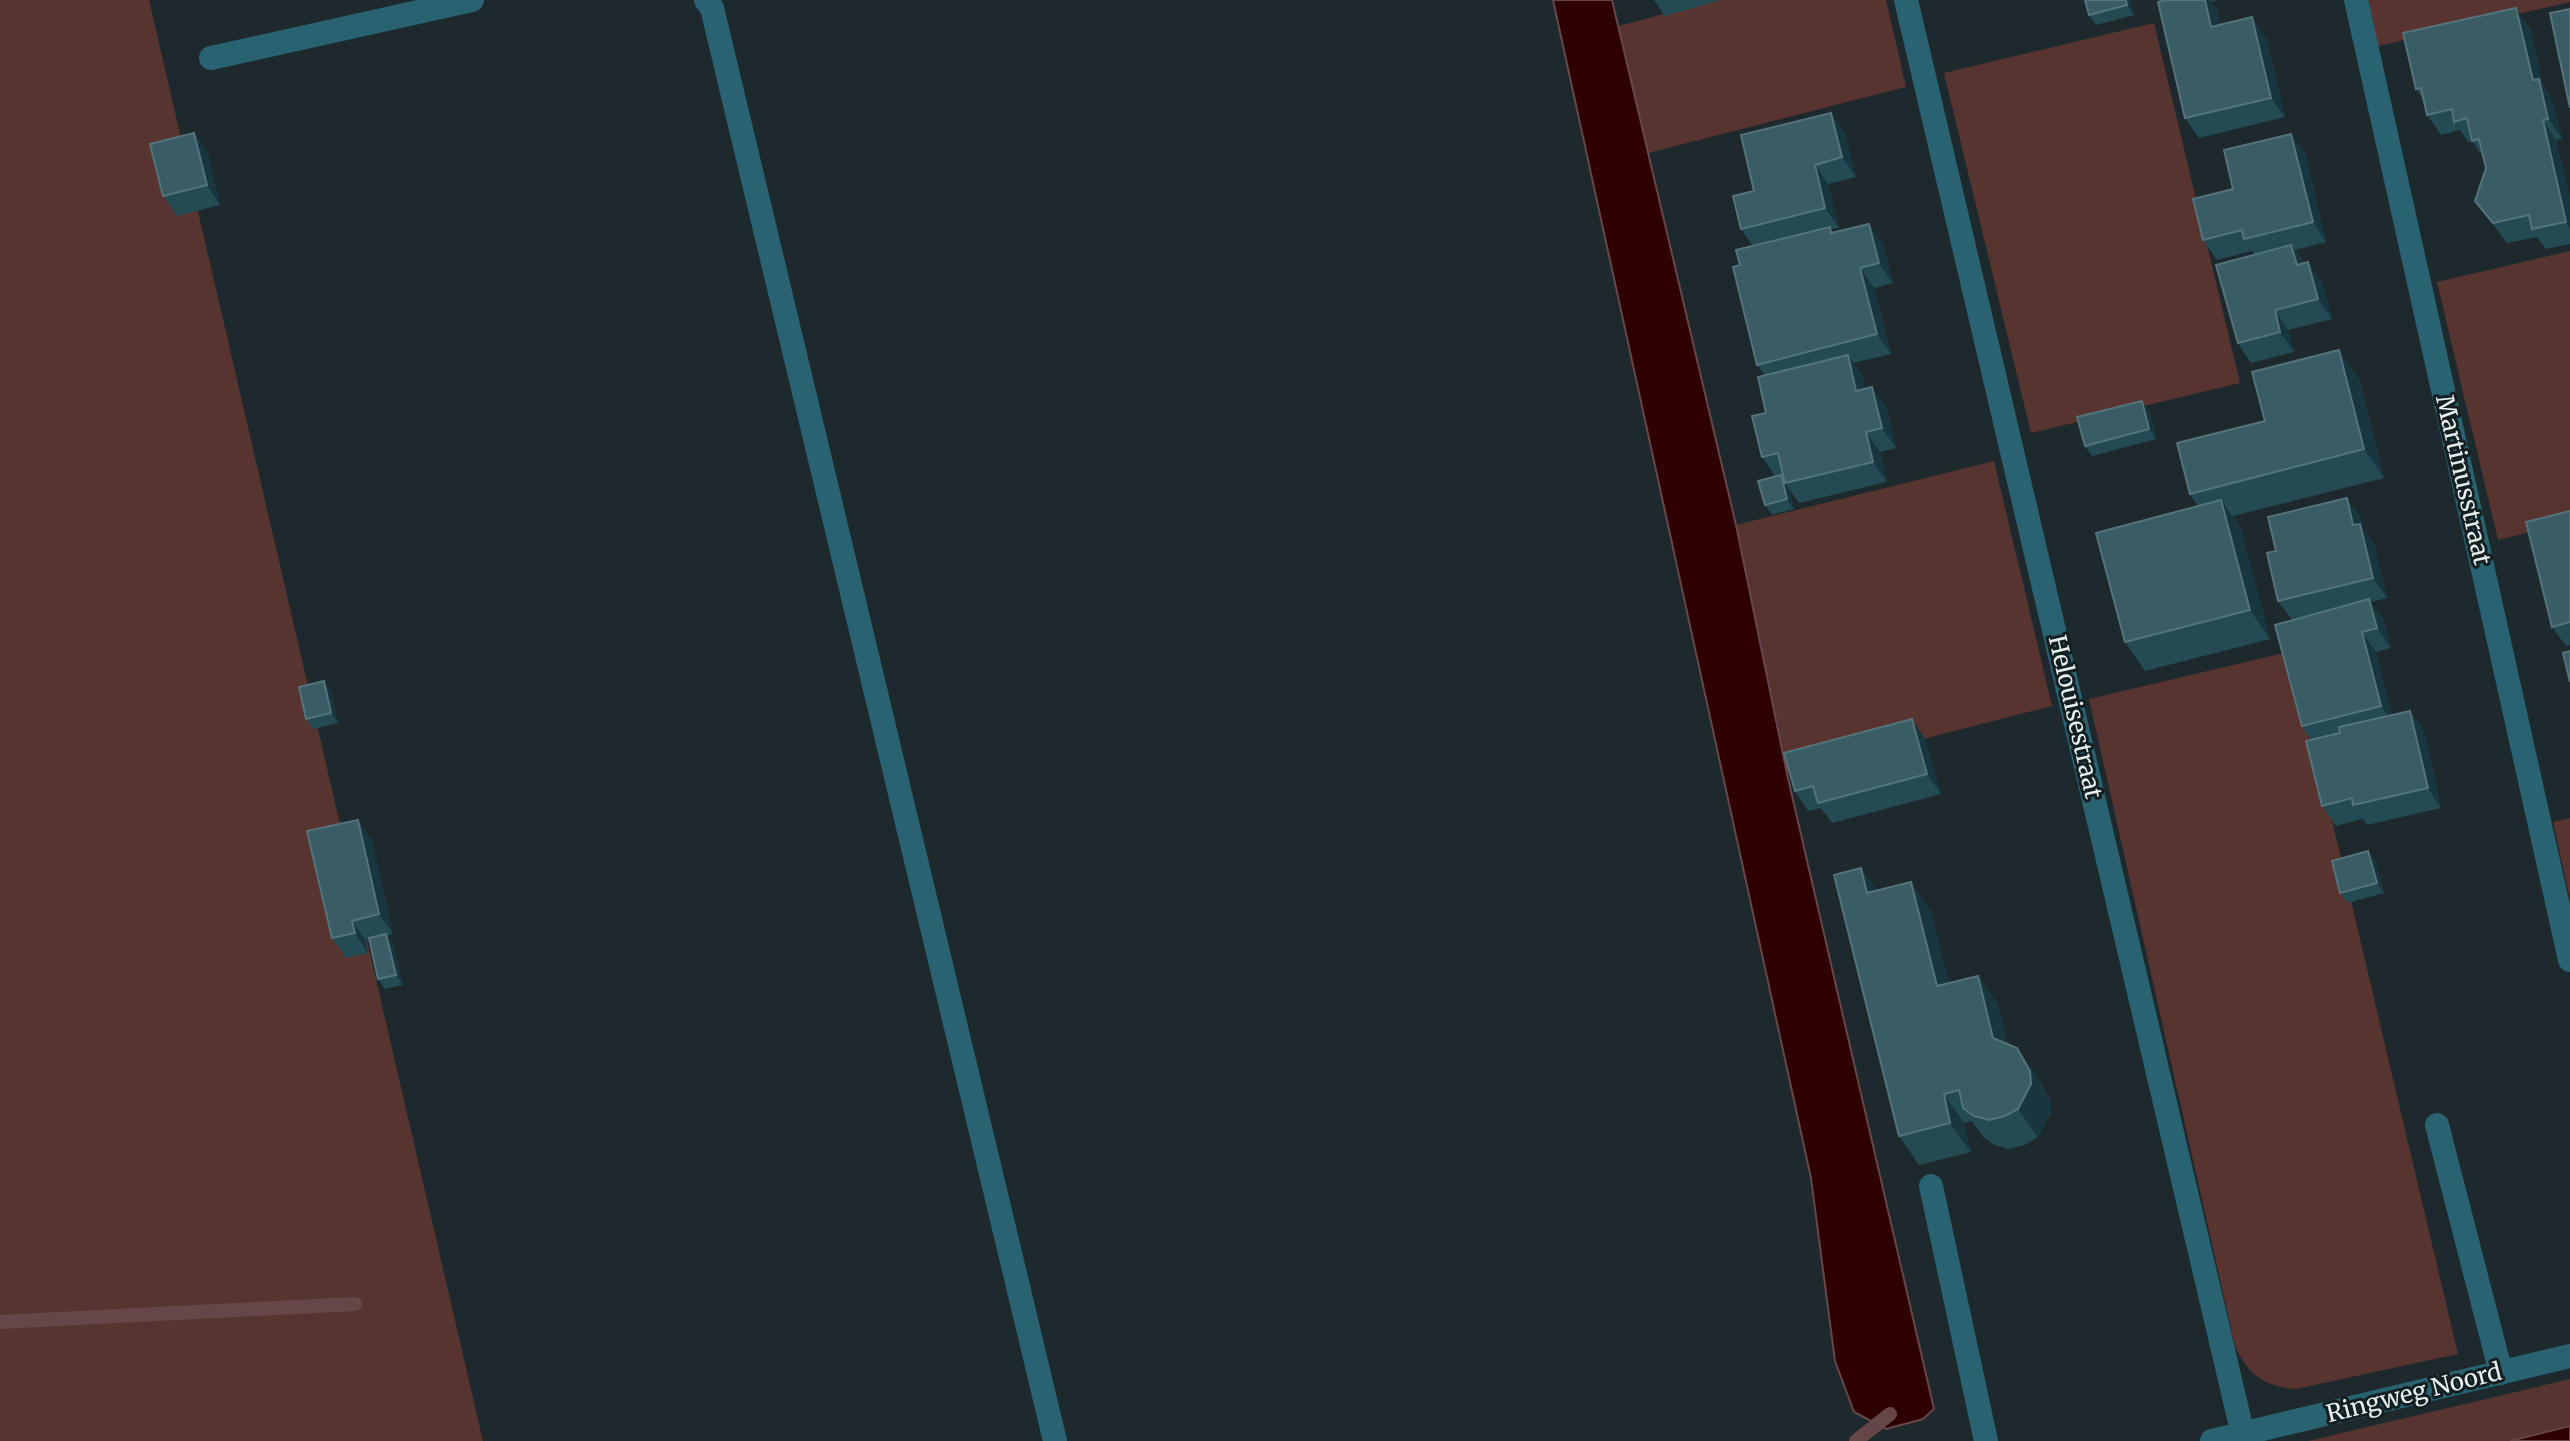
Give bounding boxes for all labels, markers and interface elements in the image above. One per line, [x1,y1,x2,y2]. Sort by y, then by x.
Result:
street label: Martinusstraat [2429,392,2498,569]
street label: Helouisestraat [2042,632,2110,802]
street label: Ringweg Noord [2323,1356,2505,1429]

